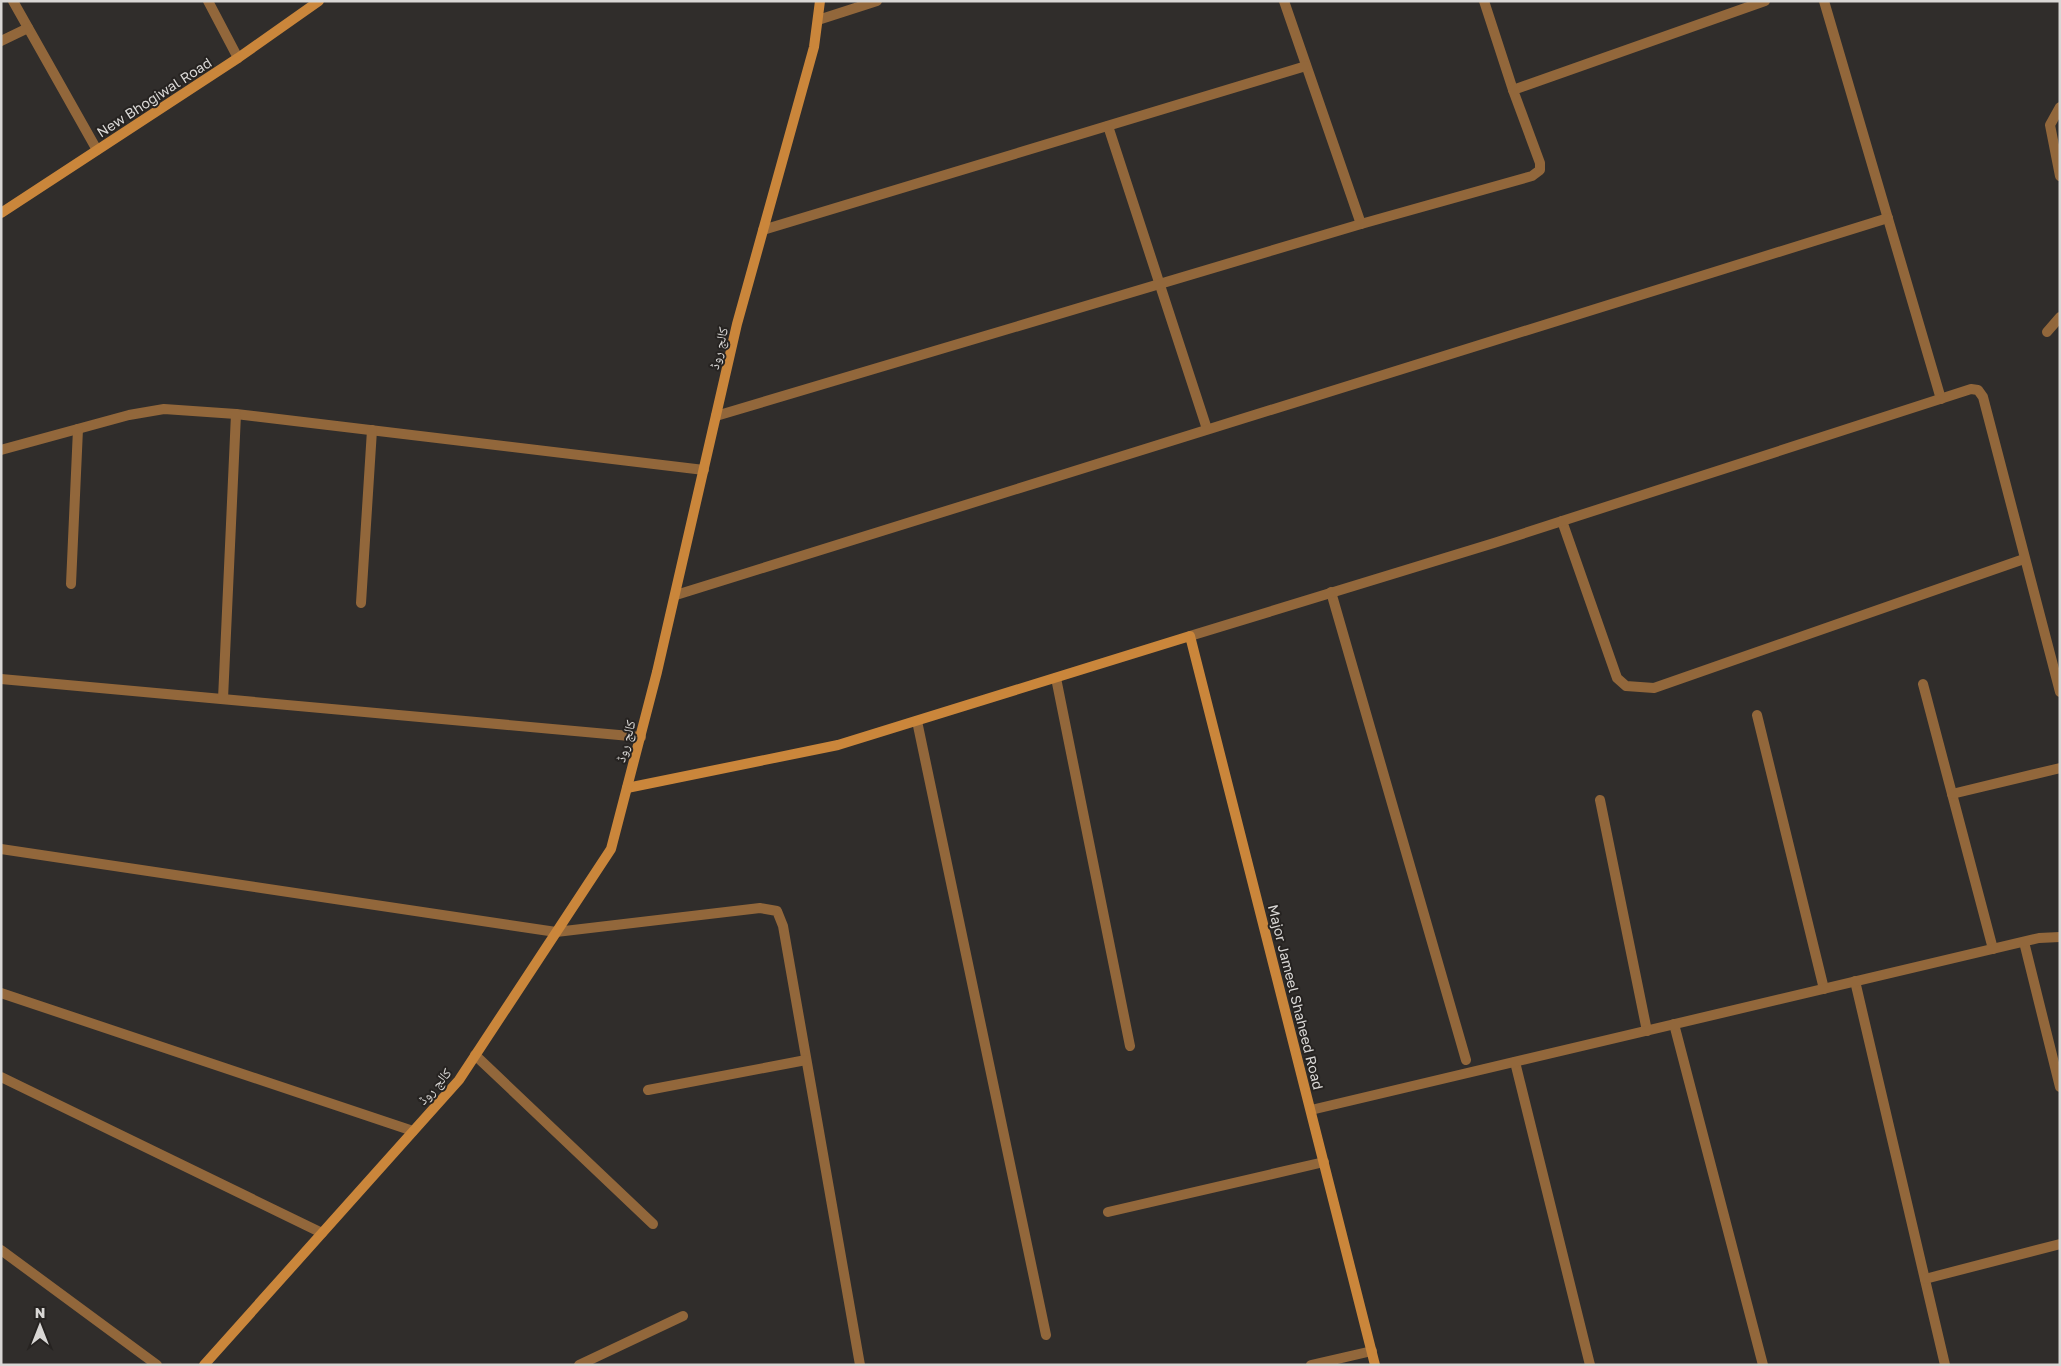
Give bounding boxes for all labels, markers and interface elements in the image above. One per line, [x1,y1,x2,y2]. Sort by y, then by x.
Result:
street label: New Bhogiwal Road [93,54,215,140]
street label: کالج روڈ [705,325,733,371]
street label: کالج روڈ [611,718,641,764]
street label: Major Jameel Shaheed Road [1265,903,1327,1091]
street label: کالج روڈ [414,1064,456,1109]
north arrow [15,1301,65,1351]
text: N [35,1304,45,1321]

